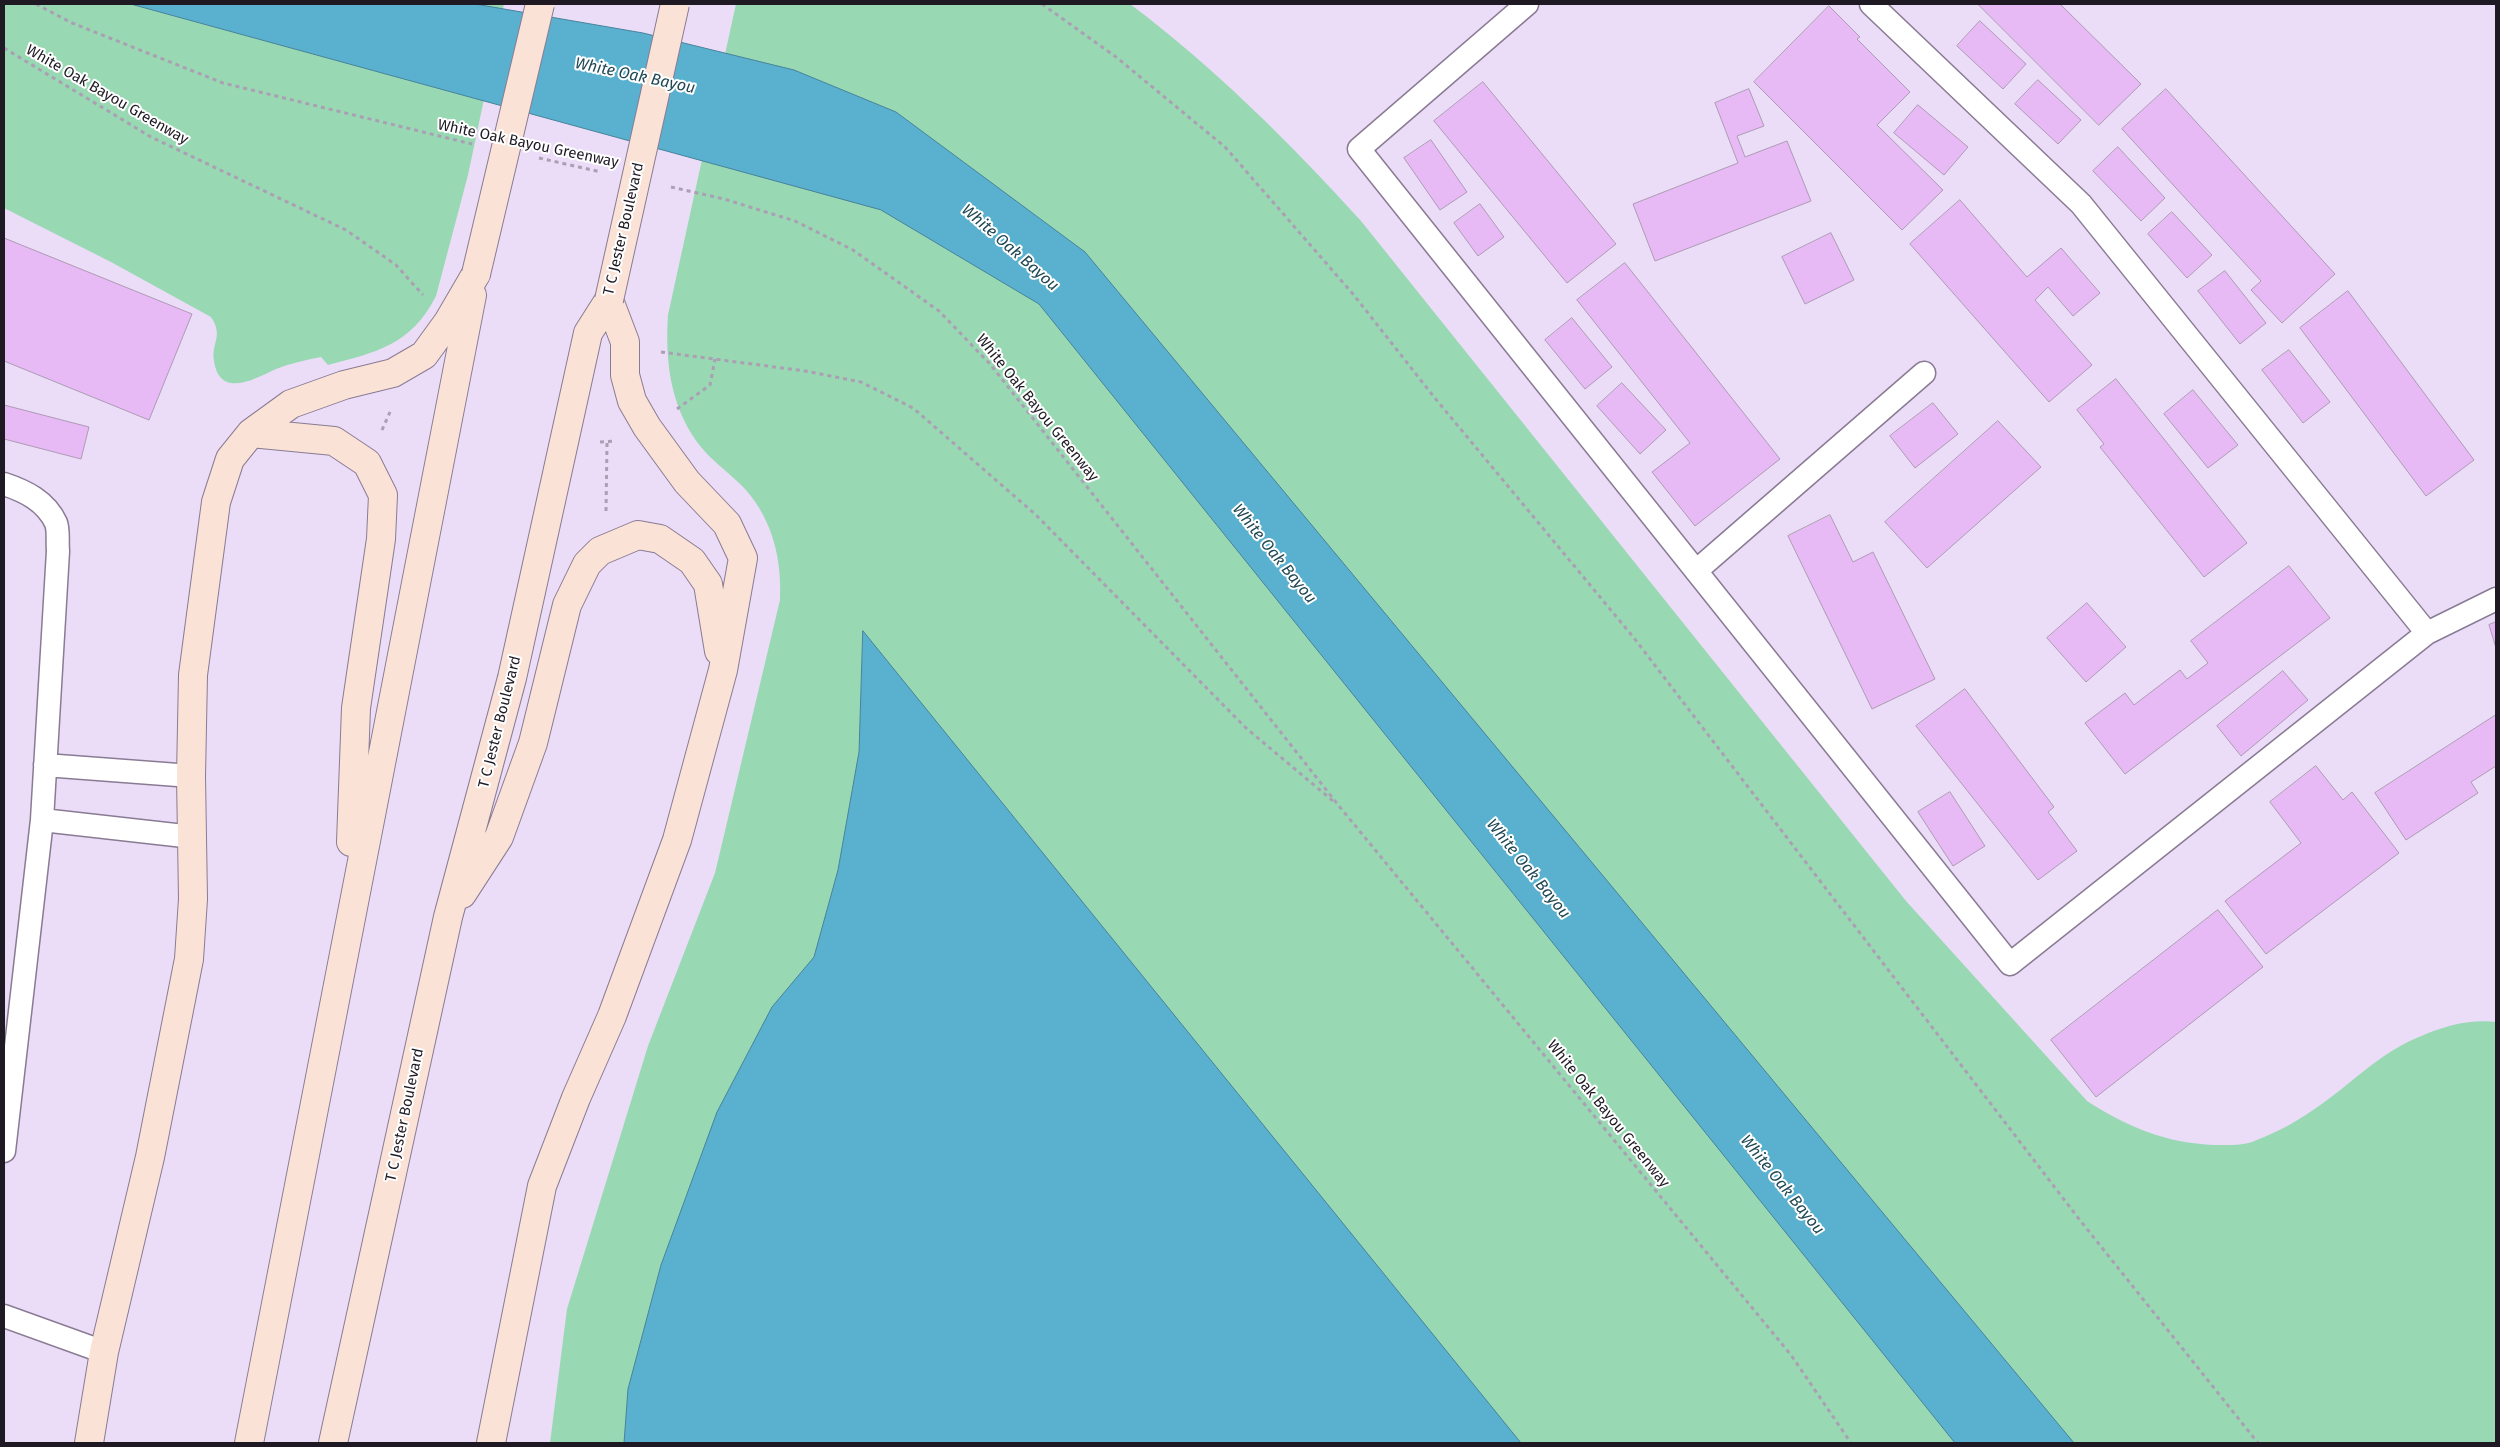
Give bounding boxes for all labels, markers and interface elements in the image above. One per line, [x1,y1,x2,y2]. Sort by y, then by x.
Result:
street label: White Oak Bayou Greenway [23,41,191,149]
water label: White Oak Bayou [573,54,697,98]
street label: White Oak Bayou Greenway [436,116,620,172]
street label: T C Jester Boulevard [600,161,648,297]
water label: White Oak Bayou [958,201,1062,295]
street label: White Oak Bayou Greenway [972,331,1102,485]
water label: White Oak Bayou [1228,500,1320,608]
street label: T C Jester Boulevard [475,654,525,790]
water label: White Oak Bayou [1482,815,1574,923]
street label: White Oak Bayou Greenway [1543,1037,1673,1191]
street label: T C Jester Boulevard [382,1047,428,1183]
water label: White Oak Bayou [1736,1131,1828,1239]

